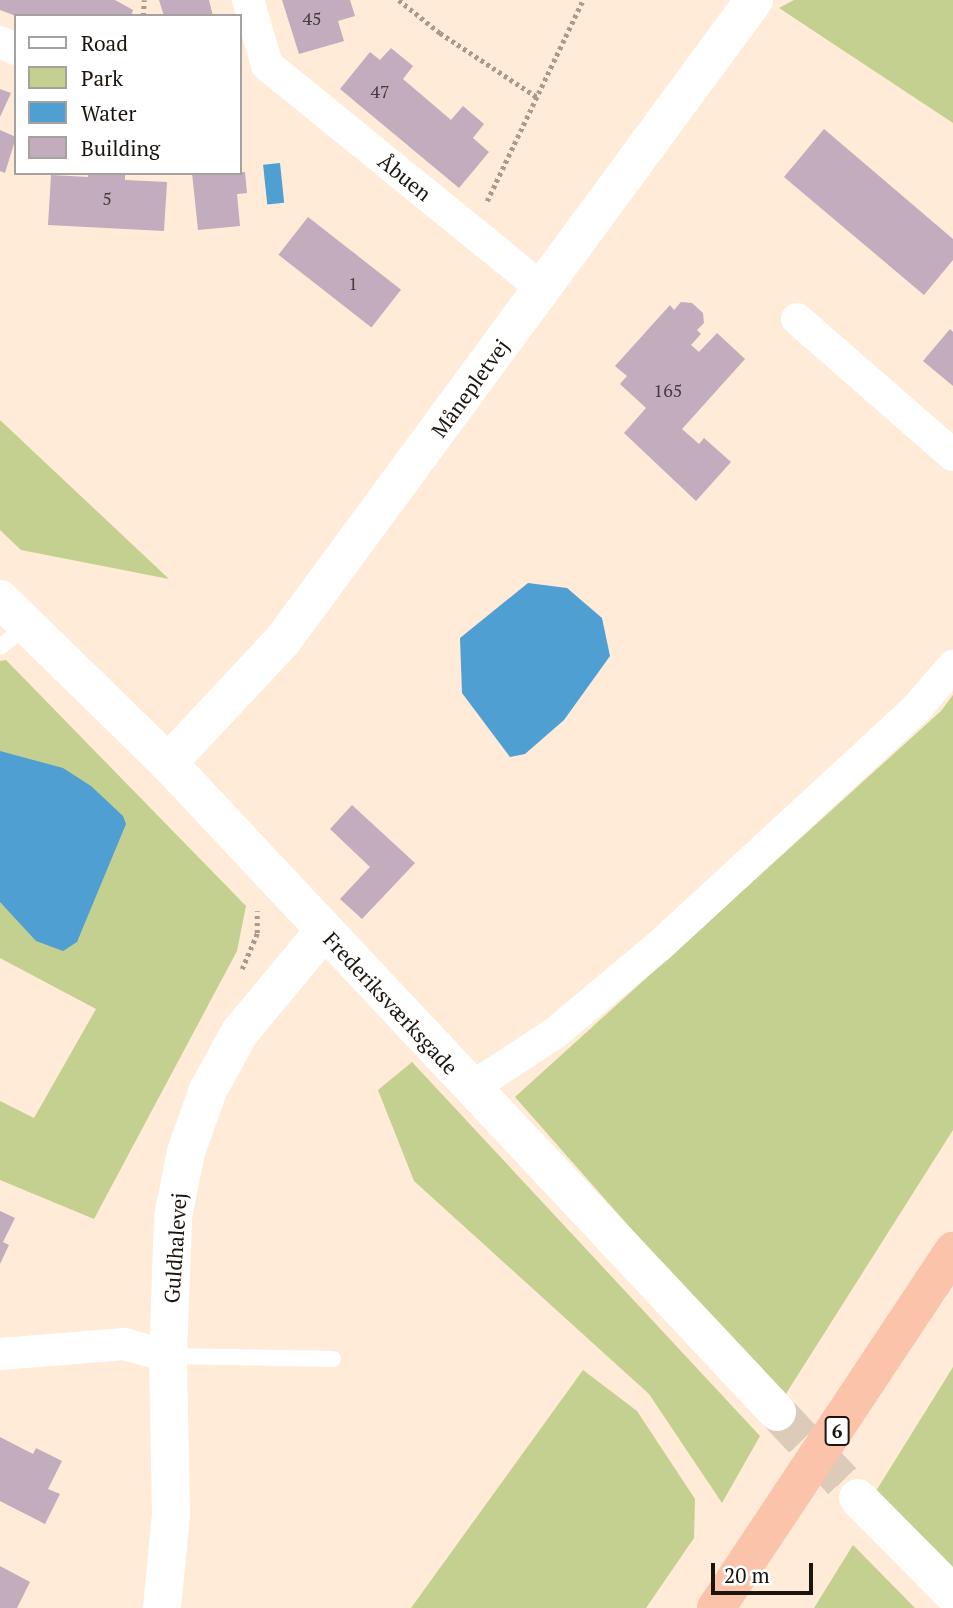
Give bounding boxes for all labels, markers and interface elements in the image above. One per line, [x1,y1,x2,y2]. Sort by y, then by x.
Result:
house number: 45 [302,7,322,29]
legend [14,14,242,175]
text: Road [81,29,128,57]
text: Park [81,64,123,92]
house number: 47 [370,80,390,102]
text: Water [81,99,136,127]
text: Building [81,134,160,162]
street label: Åbuen [373,148,437,206]
house number: 5 [102,187,112,209]
house number: 1 [348,272,358,294]
street label: Månepletvej [426,334,514,442]
house number: 165 [654,379,682,401]
street label: Frederiksværksgade [319,927,463,1079]
street label: Guldhalevej [159,1192,191,1304]
road number: 6 [823,1415,851,1446]
scale bar [715,1548,816,1592]
text: 20 m [724,1561,770,1589]

